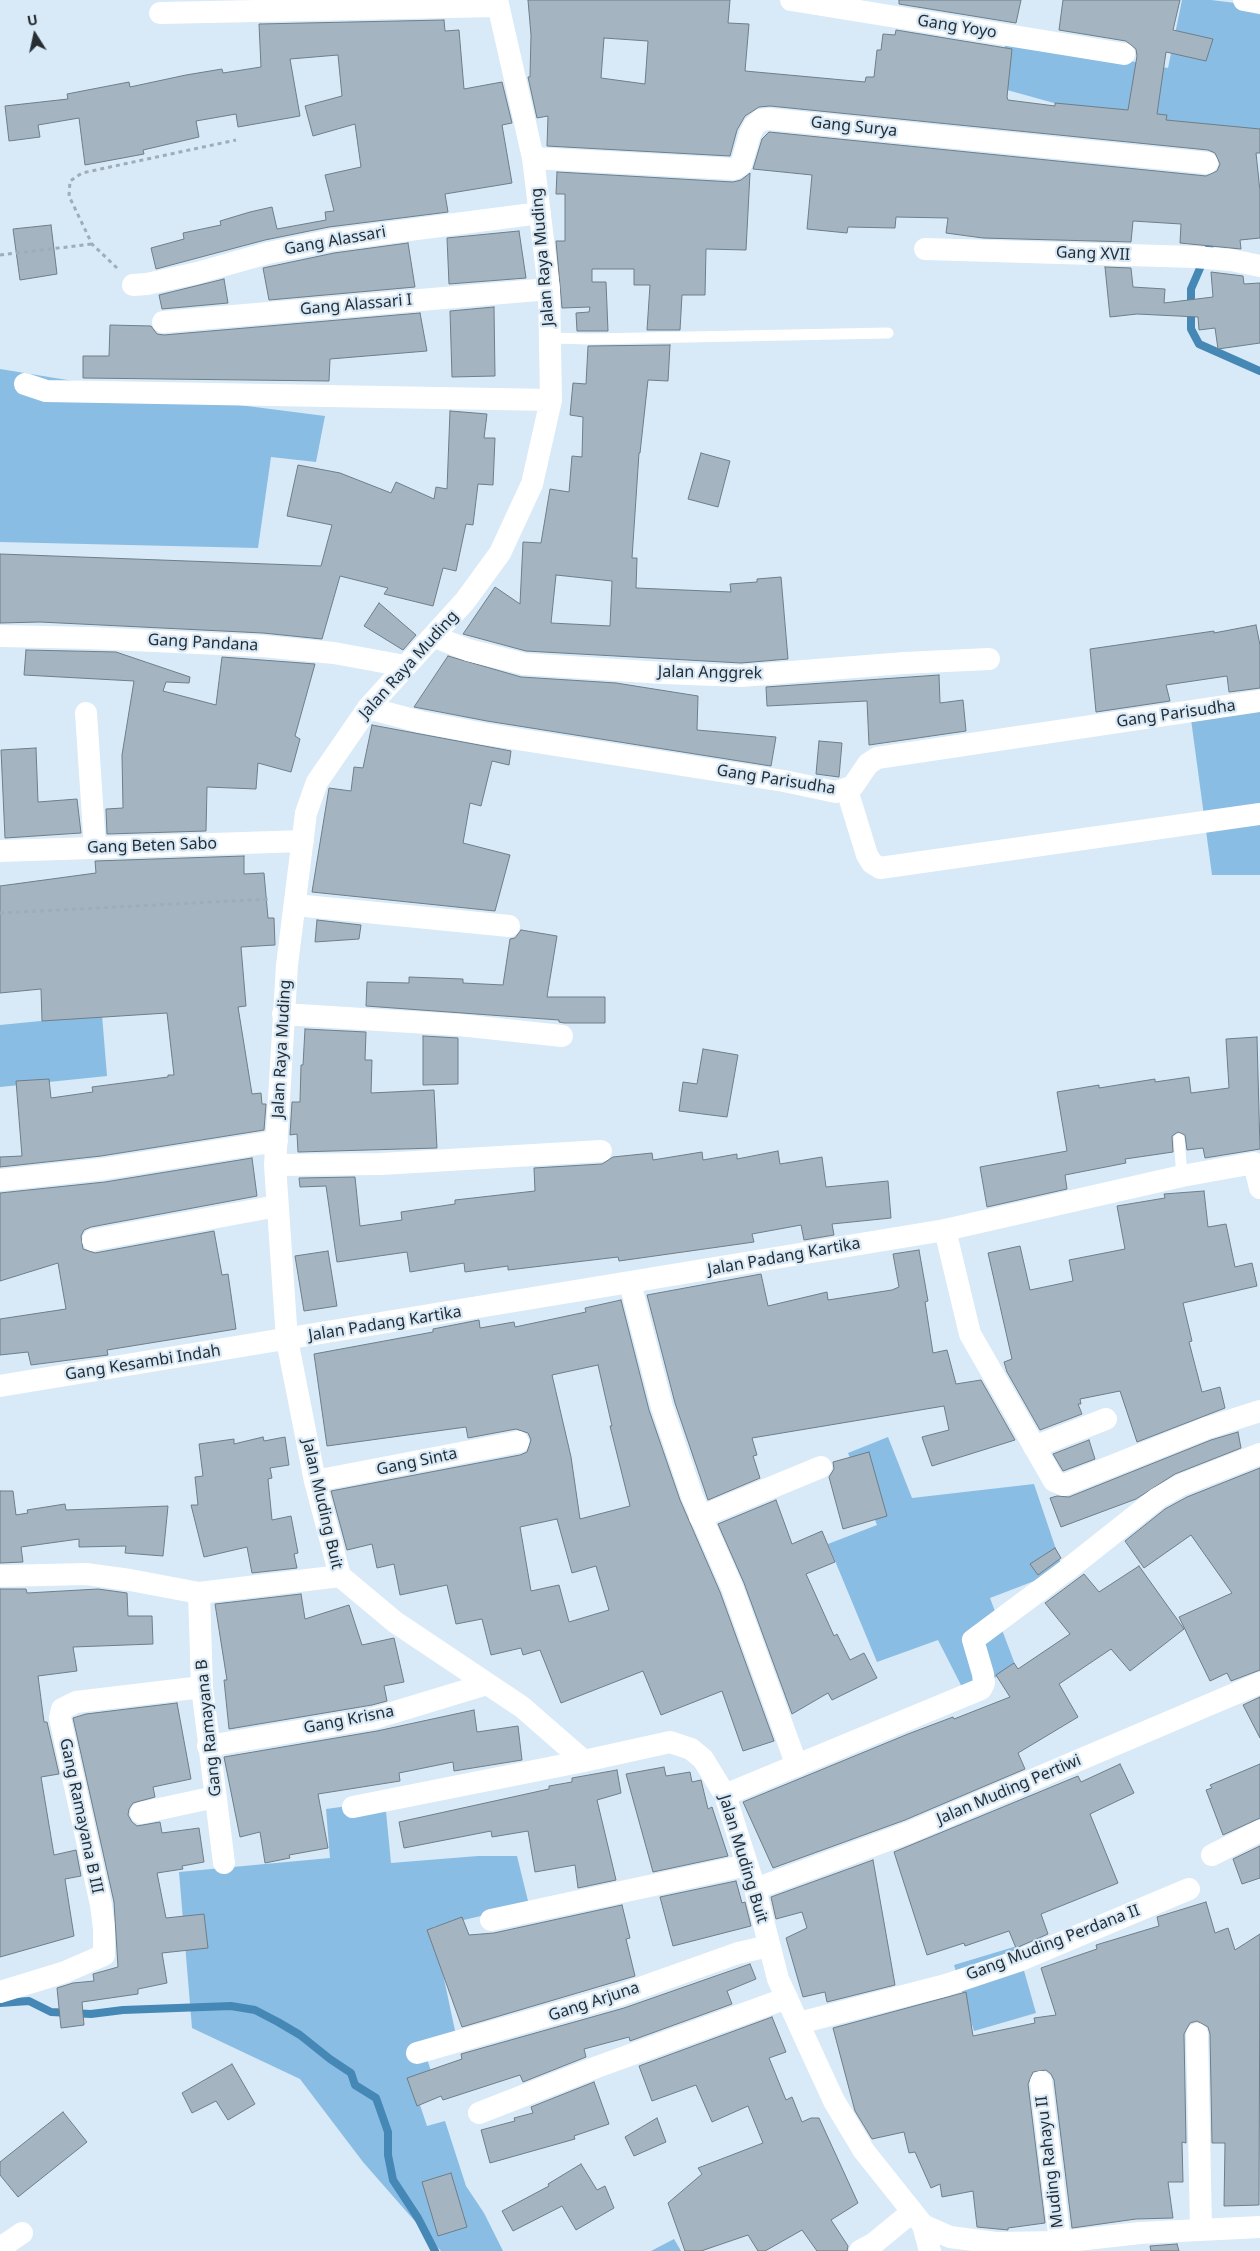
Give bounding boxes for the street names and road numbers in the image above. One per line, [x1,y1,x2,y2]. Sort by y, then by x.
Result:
street label: Gang Yoyo [916,11,998,43]
street label: Gang Surya [810,113,898,141]
street label: Jalan Raya Muding [527,187,559,327]
street label: Gang Alassari [283,223,387,259]
street label: Gang XVII [1056,243,1130,265]
street label: Gang Alassari I [299,291,413,319]
street label: Jalan Raya Muding [355,607,463,723]
street label: Gang Pandana [147,631,259,655]
street label: Jalan Anggrek [658,662,762,684]
street label: Gang Parisudha [1115,696,1237,732]
street label: Gang Parisudha [715,761,837,799]
street label: Gang Beten Sabo [87,834,217,858]
street label: Jalan Raya Muding [269,979,295,1119]
street label: Jalan Padang Kartika [706,1234,862,1280]
street label: Jalan Padang Kartika [307,1302,463,1346]
street label: Gang Kesambi Indah [64,1341,222,1385]
street label: Jalan Muding Buit [298,1437,346,1571]
street label: Gang Sinta [375,1444,459,1480]
street label: Gang Ramayana B [192,1658,226,1798]
street label: Gang Krisna [302,1702,396,1738]
street label: Gang Ramayana B III [55,1737,107,1895]
street label: Jalan Muding Pertiwi [934,1751,1084,1829]
street label: Jalan Muding Buit [714,1793,772,1925]
street label: Gang Muding Perdana II [963,1901,1143,1985]
street label: Gang Arjuna [546,1978,642,2026]
street label: Muding Rahayu II [1032,2095,1068,2229]

